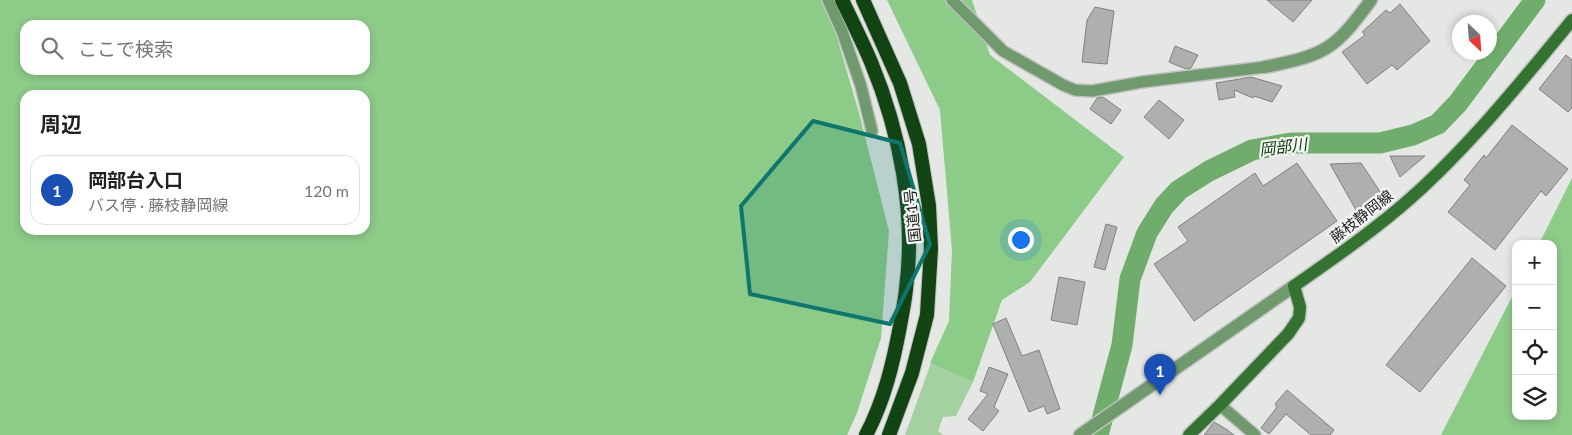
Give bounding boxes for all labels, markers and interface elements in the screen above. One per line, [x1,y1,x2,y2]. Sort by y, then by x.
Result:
north arrow [1452,15,1497,60]
search box [20,20,370,75]
icon: search [38,34,66,62]
text: ここで検索 [78,37,173,60]
text: 周辺 [40,111,82,136]
water label: 岡部川 [1258,133,1310,158]
text: 岡部台入口 [88,168,183,191]
text: 1 [52,181,62,200]
text: 120 m [304,181,349,200]
street label: 藤枝静岡線 [1326,186,1396,246]
street label: 国道1号 [900,188,924,244]
text: バス停 · 藤枝静岡線 [88,195,228,214]
your location [1008,227,1034,253]
map controls [1512,240,1557,420]
button: + [1512,240,1557,285]
button: − [1512,285,1557,330]
button: locate [1512,330,1557,375]
pin: 1 [1144,354,1176,395]
button: layers [1512,375,1557,420]

